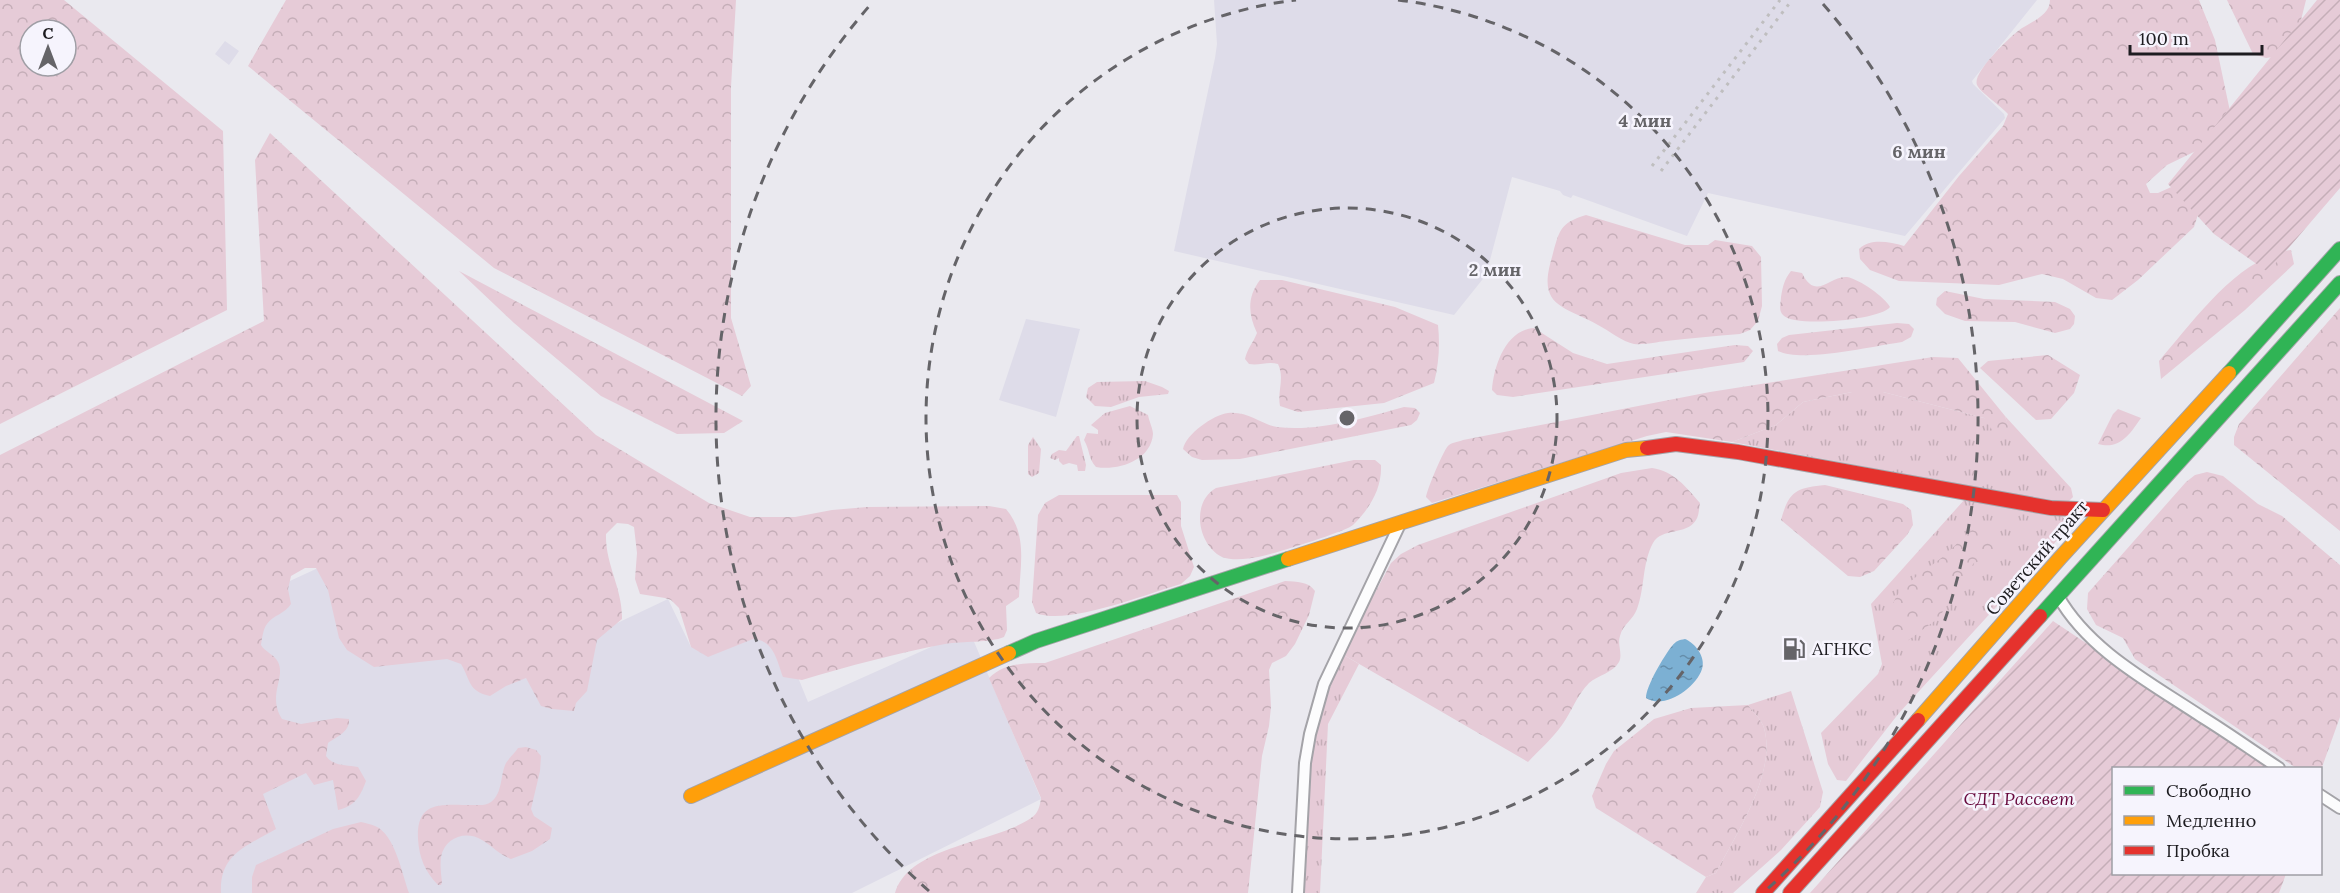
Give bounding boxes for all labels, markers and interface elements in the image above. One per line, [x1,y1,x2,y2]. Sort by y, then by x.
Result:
north arrow [18,18,78,78]
scale bar [2130,18,2262,56]
text: С [42,23,54,43]
text: 100 m [2139,27,2189,50]
text: 4 мин [1619,109,1671,132]
text: 6 мин [1892,140,1946,163]
text: 2 мин [1469,258,1521,281]
centre of rings [1337,408,1357,428]
street label: Советский тракт [1980,495,2093,620]
fuel station icon: АГНКС [1781,636,1807,662]
place label: АГНКС [1811,637,1872,660]
legend [2112,767,2322,875]
text: Свободно [2166,779,2251,802]
park label: СДТ Рассвет [1964,787,2075,810]
text: Медленно [2166,809,2256,832]
text: Пробка [2166,839,2230,862]

